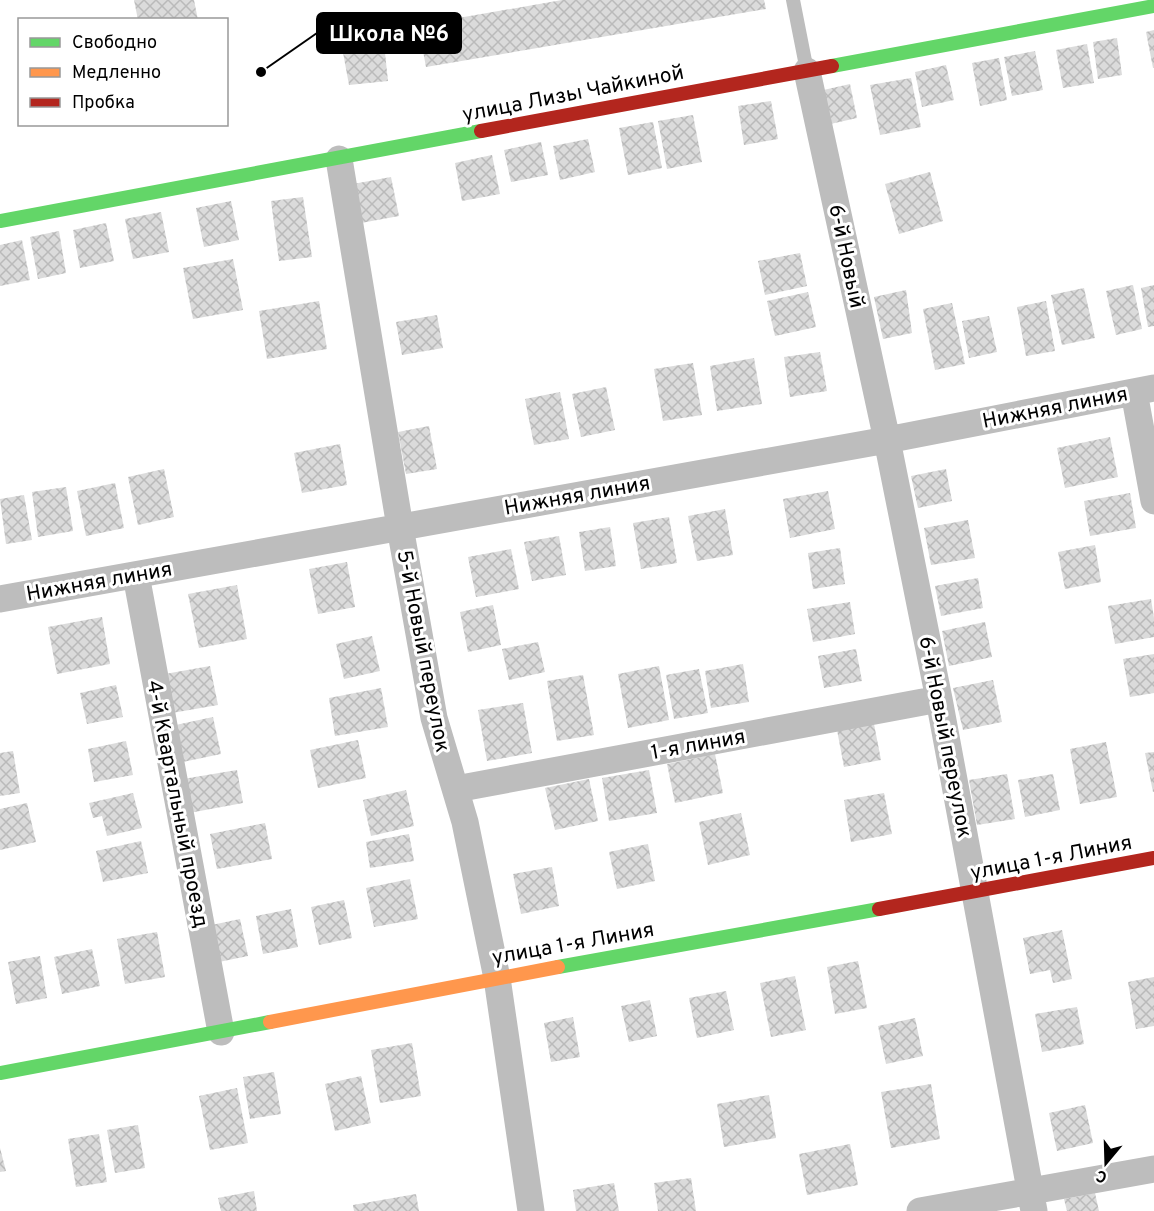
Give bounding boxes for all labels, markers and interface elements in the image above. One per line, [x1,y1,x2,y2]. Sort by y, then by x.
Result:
callout: Школа №6 [317,13,461,53]
legend [18,18,228,126]
text: Школа №6 [329,22,449,49]
text: Свободно [72,32,157,55]
street label: улица Лизы Чайкиной [460,60,686,129]
text: Медленно [72,62,161,85]
text: Пробка [72,92,135,115]
street label: 6-й Новый [821,202,870,311]
street label: Нижняя линия [980,381,1130,436]
street label: Нижняя линия [502,470,652,523]
street label: 5-й Новый переулок [390,548,455,755]
street label: Нижняя линия [24,556,174,609]
street label: 6-й Новый переулок [912,634,977,841]
street label: 4-й Квартальный проезд [139,678,214,930]
street label: 1-я линия [649,724,748,767]
street label: улица 1-я Линия [968,830,1134,887]
street label: улица 1-я Линия [490,917,656,972]
north arrow [1076,1133,1136,1193]
text: С [1094,1164,1110,1186]

